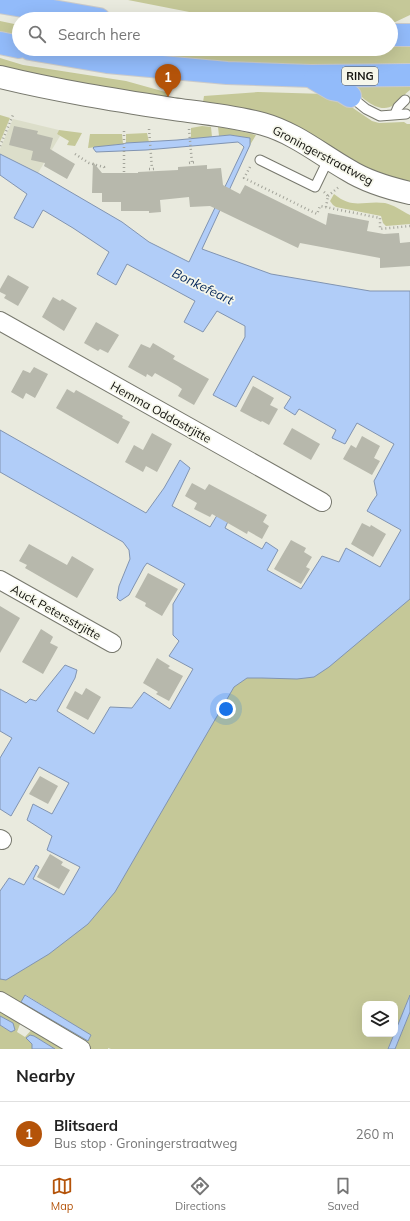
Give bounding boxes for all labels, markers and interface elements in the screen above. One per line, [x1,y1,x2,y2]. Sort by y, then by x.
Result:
search box [12,12,398,56]
icon: search [26,23,48,45]
text: Search here [58,25,140,44]
pin: 1 [155,64,181,97]
road number: RING [342,67,378,85]
street label: Groningerstraatweg [270,122,376,188]
water label: Bonkefeart [170,264,237,308]
street label: Hemma Oddastrjitte [108,378,214,446]
street label: Auck Petersstrjitte [8,581,104,643]
your location [216,699,236,719]
map controls [362,1001,398,1037]
button: layers [362,1001,398,1037]
text: Nearby [16,1065,75,1086]
text: Blitsaerd [54,1116,118,1135]
text: 1 [25,1126,33,1142]
text: 260 m [356,1126,394,1142]
text: Bus stop · Groningerstraatweg [54,1135,237,1151]
tab: Map [51,1175,73,1213]
tab: Directions [175,1175,226,1213]
tab: Saved [327,1175,359,1213]

